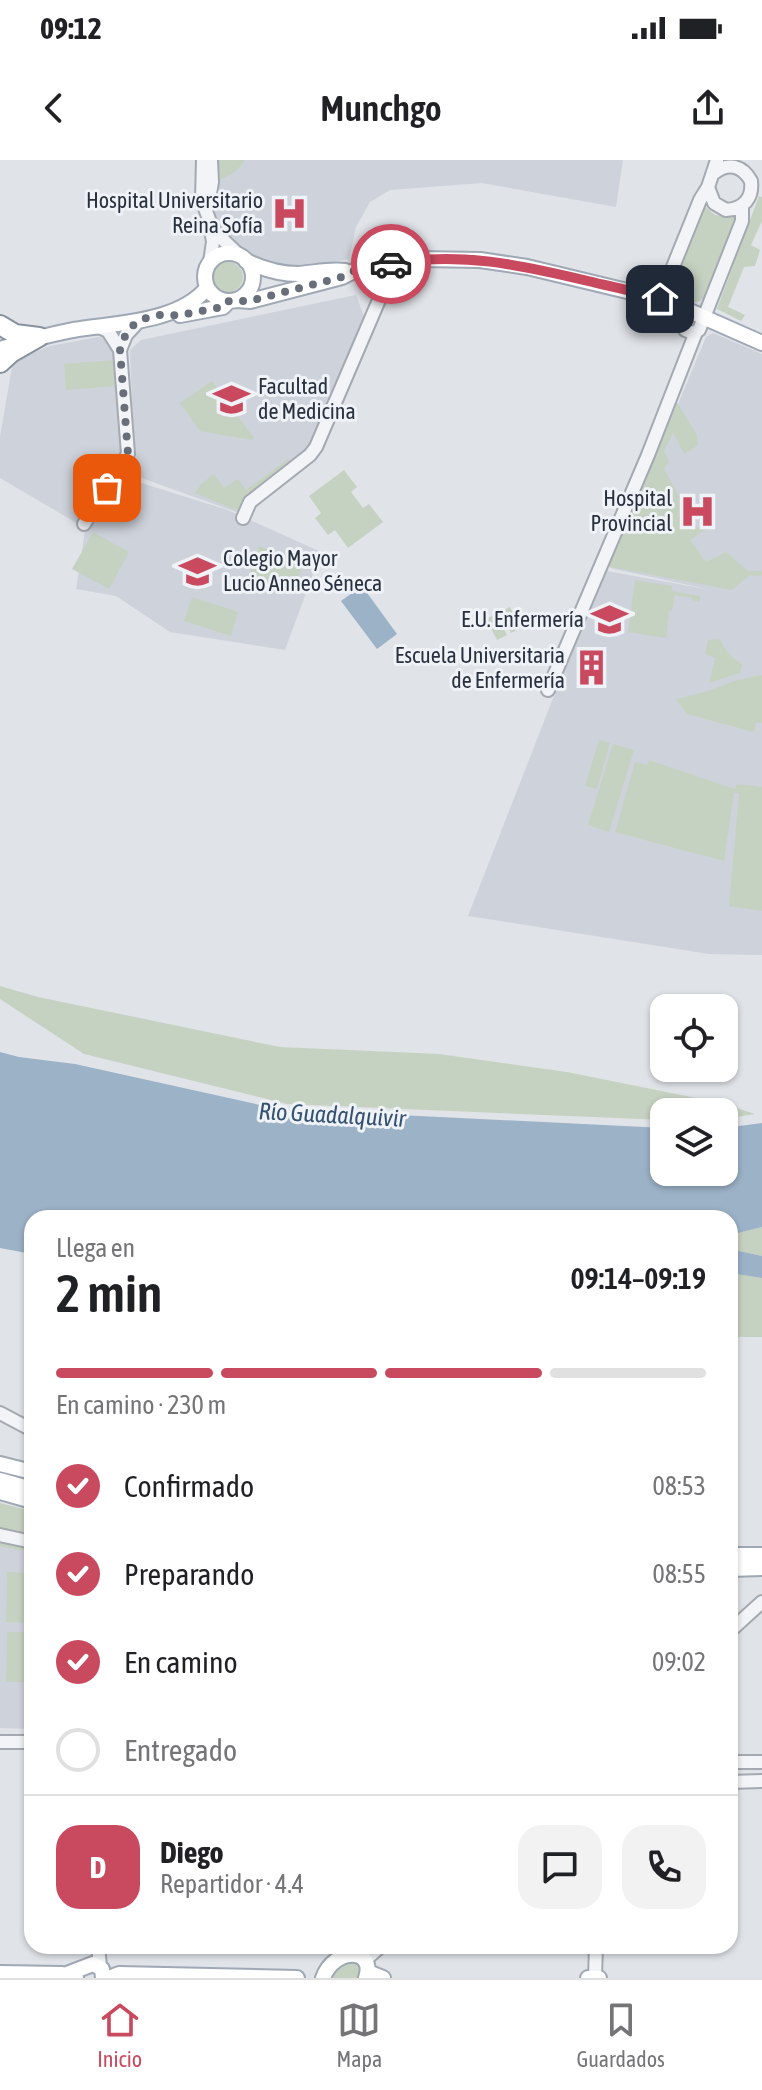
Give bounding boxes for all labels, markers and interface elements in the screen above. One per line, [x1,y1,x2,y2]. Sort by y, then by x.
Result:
text: 09:12 [40,11,102,45]
icon: back [32,86,76,130]
icon: share [686,86,730,130]
text: Munchgo [320,87,442,129]
place label: Hospital Universitario Reina Sofía [86,187,263,238]
hospital icon: Hospital Universitario Reina Sofía [270,194,308,232]
courier [351,224,431,304]
icon: car [369,242,413,286]
pin [626,265,694,333]
icon: home [638,277,682,321]
place label: Facultad de Medicina [258,373,356,424]
school or university icon: Facultad de Medicina [213,380,251,418]
pin [73,454,141,522]
icon: bag [85,466,129,510]
place label: Hospital Provincial [591,485,672,536]
hospital icon: Hospital Provincial [679,492,717,530]
place label: Colegio Mayor Lucio Anneo Séneca [223,545,382,596]
school or university icon: Colegio Mayor Lucio Anneo Séneca [178,552,216,590]
school or university icon: E.U. Enfermería [591,600,629,638]
place label: E.U. Enfermería [461,606,584,632]
place label: Escuela Universitaria de Enfermería [395,642,565,693]
building icon: Escuela Universitaria de Enfermería [572,649,610,687]
map controls [650,994,738,1186]
button: locate [650,994,738,1082]
water label: Río Guadalquivir [258,1097,407,1132]
button: layers [650,1098,738,1186]
text: Llega en [56,1233,135,1263]
text: 09:14–09:19 [571,1261,706,1295]
text: 2 min [56,1263,162,1323]
text: En camino · 230 m [56,1390,226,1420]
icon: check [56,1464,100,1508]
text: Confirmado [124,1469,254,1503]
text: 08:53 [652,1471,706,1501]
icon: check [56,1552,100,1596]
text: Preparando [124,1557,254,1591]
text: 08:55 [652,1559,706,1589]
icon: check [56,1640,100,1684]
text: En camino [124,1645,238,1679]
text: 09:02 [652,1647,706,1677]
text: Entregado [124,1733,237,1767]
button: chat [518,1825,602,1909]
button: phone [622,1825,706,1909]
text: Diego [160,1835,224,1869]
text: D [90,1850,106,1884]
text: Repartidor · 4.4 [160,1869,304,1899]
tab: Inicio [97,1998,142,2072]
tab: Mapa [337,1998,382,2072]
tab: Guardados [577,1998,665,2072]

